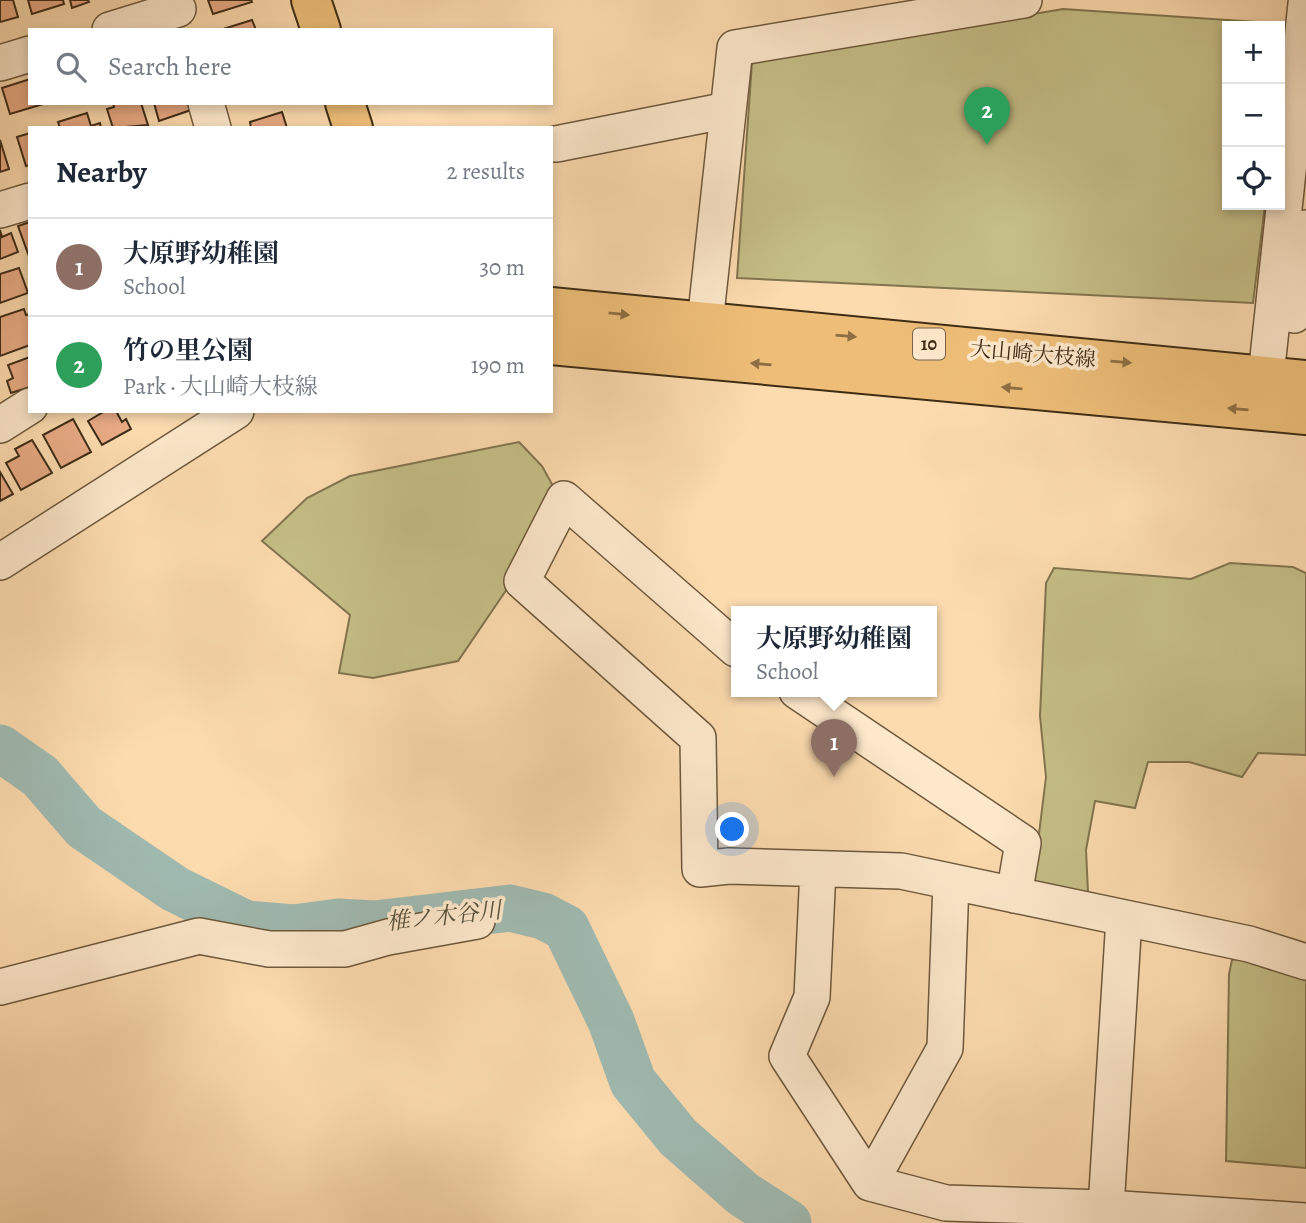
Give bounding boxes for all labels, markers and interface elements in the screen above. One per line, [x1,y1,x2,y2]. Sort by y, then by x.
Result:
map controls [1222,21,1285,210]
button: + [1222,21,1285,84]
search box [28,28,553,105]
icon: search [52,48,90,86]
text: Search here [108,49,232,84]
button: − [1222,84,1285,147]
pin: 2 [964,87,1010,145]
button: locate [1222,147,1285,210]
text: Nearby [56,152,147,192]
text: 2 results [447,156,525,187]
text: 大原野幼稚園 [123,236,279,271]
text: 1 [75,252,83,283]
text: 30 m [479,252,525,283]
text: School [123,271,185,302]
one-way arrow [608,309,630,320]
road number: 10 [913,328,945,360]
one-way arrow [835,331,857,342]
text: 竹の里公園 [123,333,253,368]
street label: 大山崎大枝線 [969,335,1097,373]
text: 2 [73,350,85,381]
text: 190 m [471,350,525,381]
one-way arrow [1110,357,1132,368]
one-way arrow [749,358,771,369]
text: Park · 大山崎大枝線 [123,371,318,402]
one-way arrow [1000,382,1022,393]
one-way arrow [1227,403,1249,414]
popup [731,606,937,697]
text: 大原野幼稚園 [756,621,912,656]
text: School [756,656,818,687]
pin: 1 [811,719,857,777]
your location [715,812,749,846]
water label: 椎ノ木谷川 [385,894,506,937]

